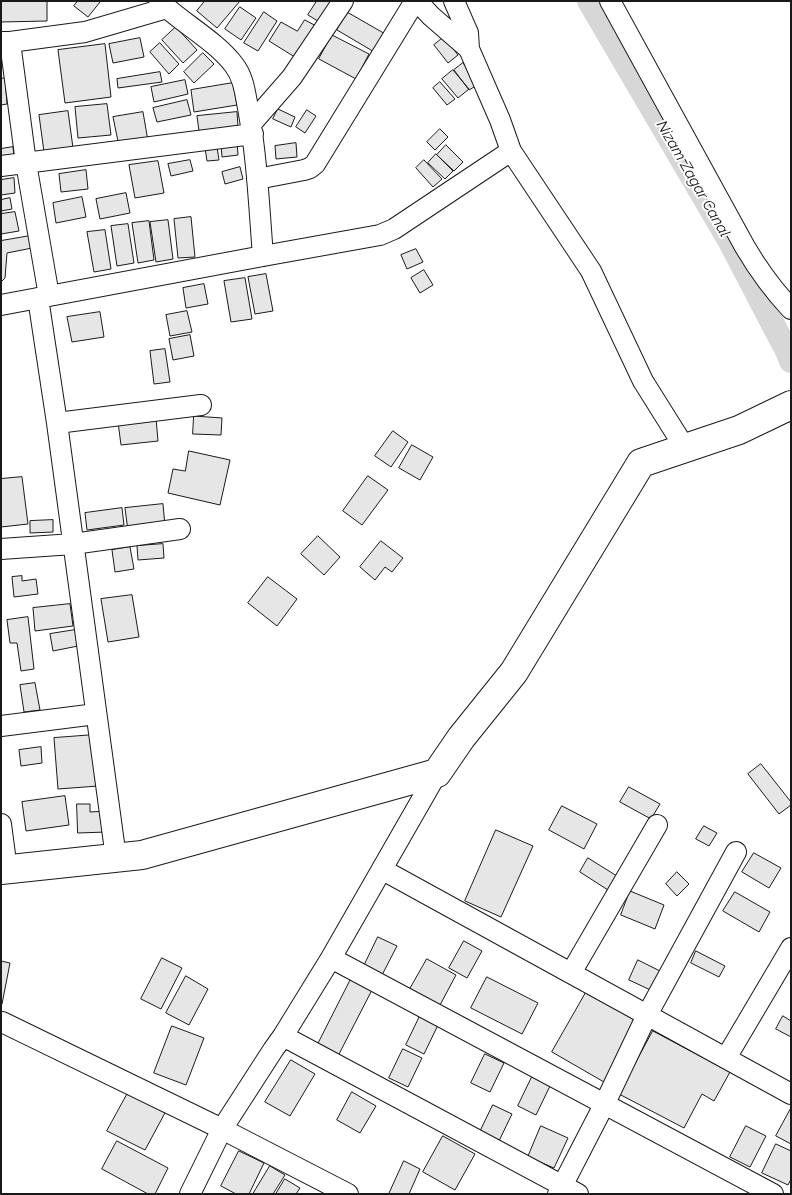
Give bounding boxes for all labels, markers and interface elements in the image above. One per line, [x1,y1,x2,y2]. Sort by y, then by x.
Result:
water label: Nizam Zagar Canal [652,118,734,240]

